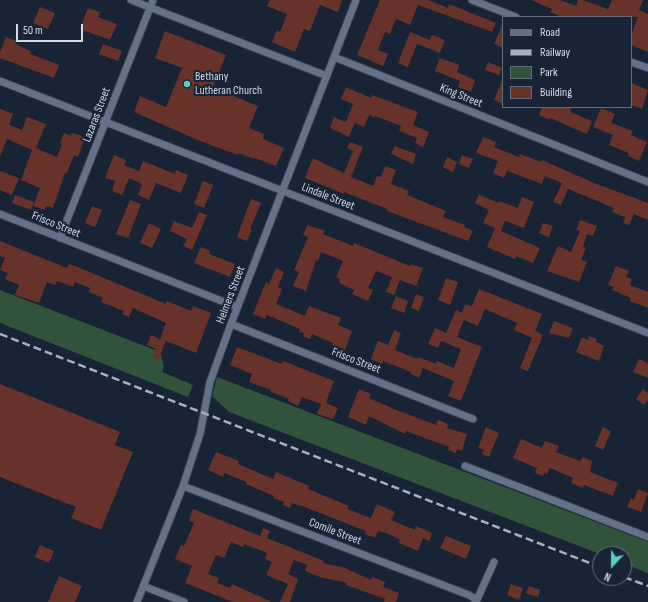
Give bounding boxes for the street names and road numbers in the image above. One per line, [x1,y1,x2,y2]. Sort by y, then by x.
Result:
street label: King Street [438,81,484,111]
street label: Lazaras Street [80,86,114,144]
street label: Lindale Street [299,180,357,214]
street label: Frisco Street [29,209,83,241]
street label: Helmers Street [213,264,249,326]
street label: Frisco Street [329,345,383,377]
street label: Comile Street [307,515,363,549]

